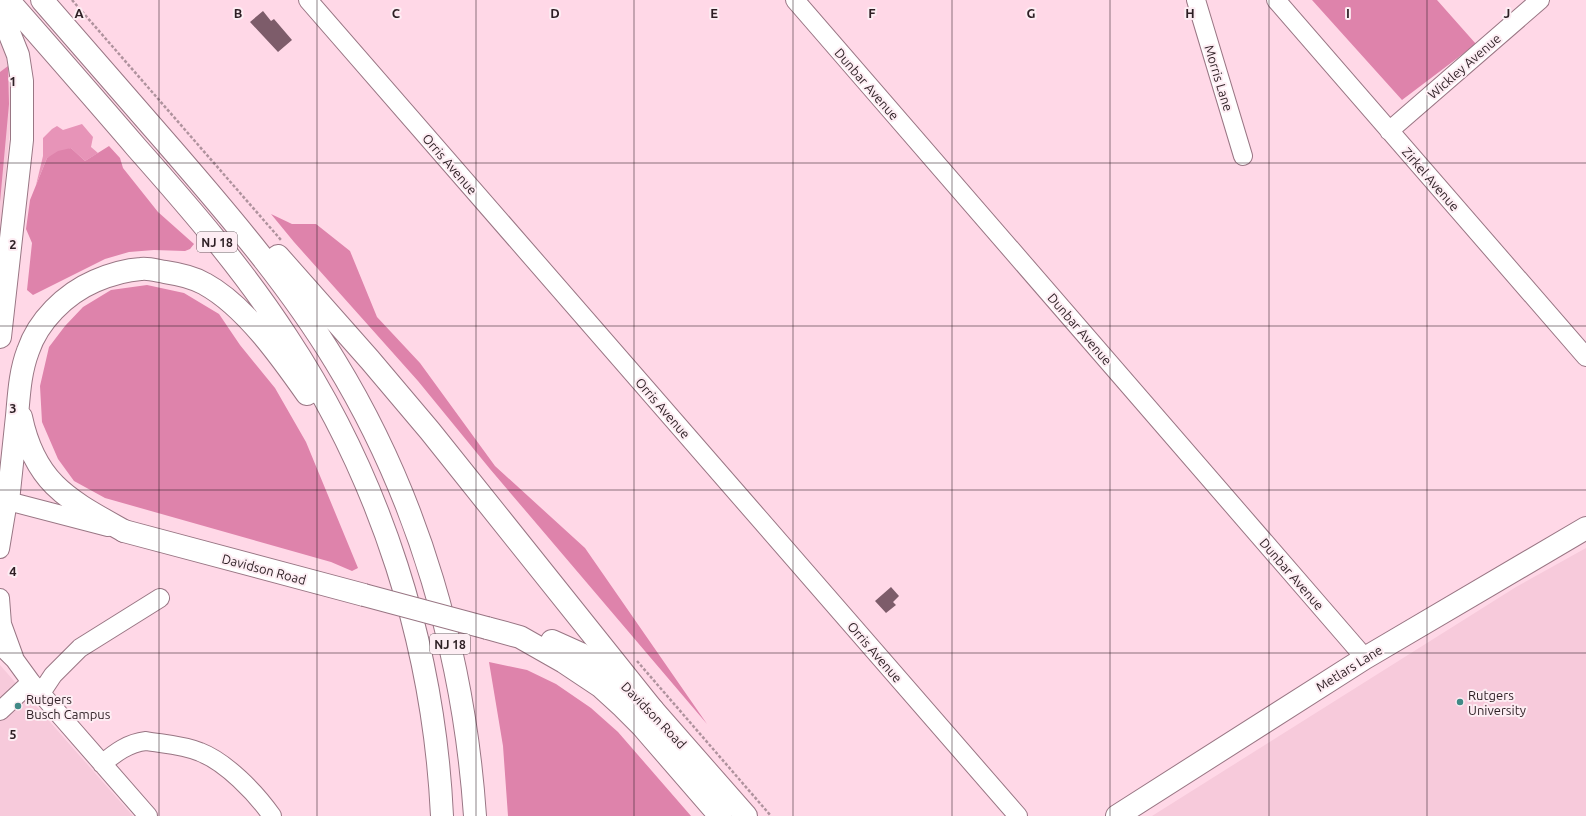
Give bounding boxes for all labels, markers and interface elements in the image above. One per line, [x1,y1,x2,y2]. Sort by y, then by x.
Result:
text: A [74,6,84,20]
text: B [234,6,243,20]
text: C [392,6,401,20]
text: D [550,6,560,20]
text: E [710,6,718,20]
text: F [868,6,876,20]
text: G [1027,6,1036,20]
text: H [1185,6,1195,20]
text: I [1346,6,1350,20]
text: J [1504,6,1510,20]
street label: Wickley Avenue [1425,31,1503,101]
street label: Morris Lane [1202,43,1236,113]
street label: Dunbar Avenue [832,45,902,123]
text: 1 [9,74,17,88]
street label: Orris Avenue [420,131,480,197]
street label: Zirkel Avenue [1400,144,1462,214]
road number: NJ 18 [197,232,237,252]
text: 2 [9,237,17,251]
street label: Dunbar Avenue [1045,290,1115,368]
street label: Orris Avenue [633,375,693,441]
text: 3 [9,401,17,415]
street label: Dunbar Avenue [1257,535,1327,613]
street label: Davidson Road [220,551,308,587]
text: 4 [9,564,17,578]
street label: Orris Avenue [845,619,905,685]
road number: NJ 18 [430,634,470,654]
street label: Metlars Lane [1313,642,1385,694]
street label: Davidson Road [619,679,689,751]
place label: Rutgers University [1468,688,1526,717]
place label: Rutgers Busch Campus [26,692,111,721]
marker: Rutgers University [1455,697,1465,707]
marker: Rutgers Busch Campus [13,701,23,711]
text: 5 [9,727,17,741]

